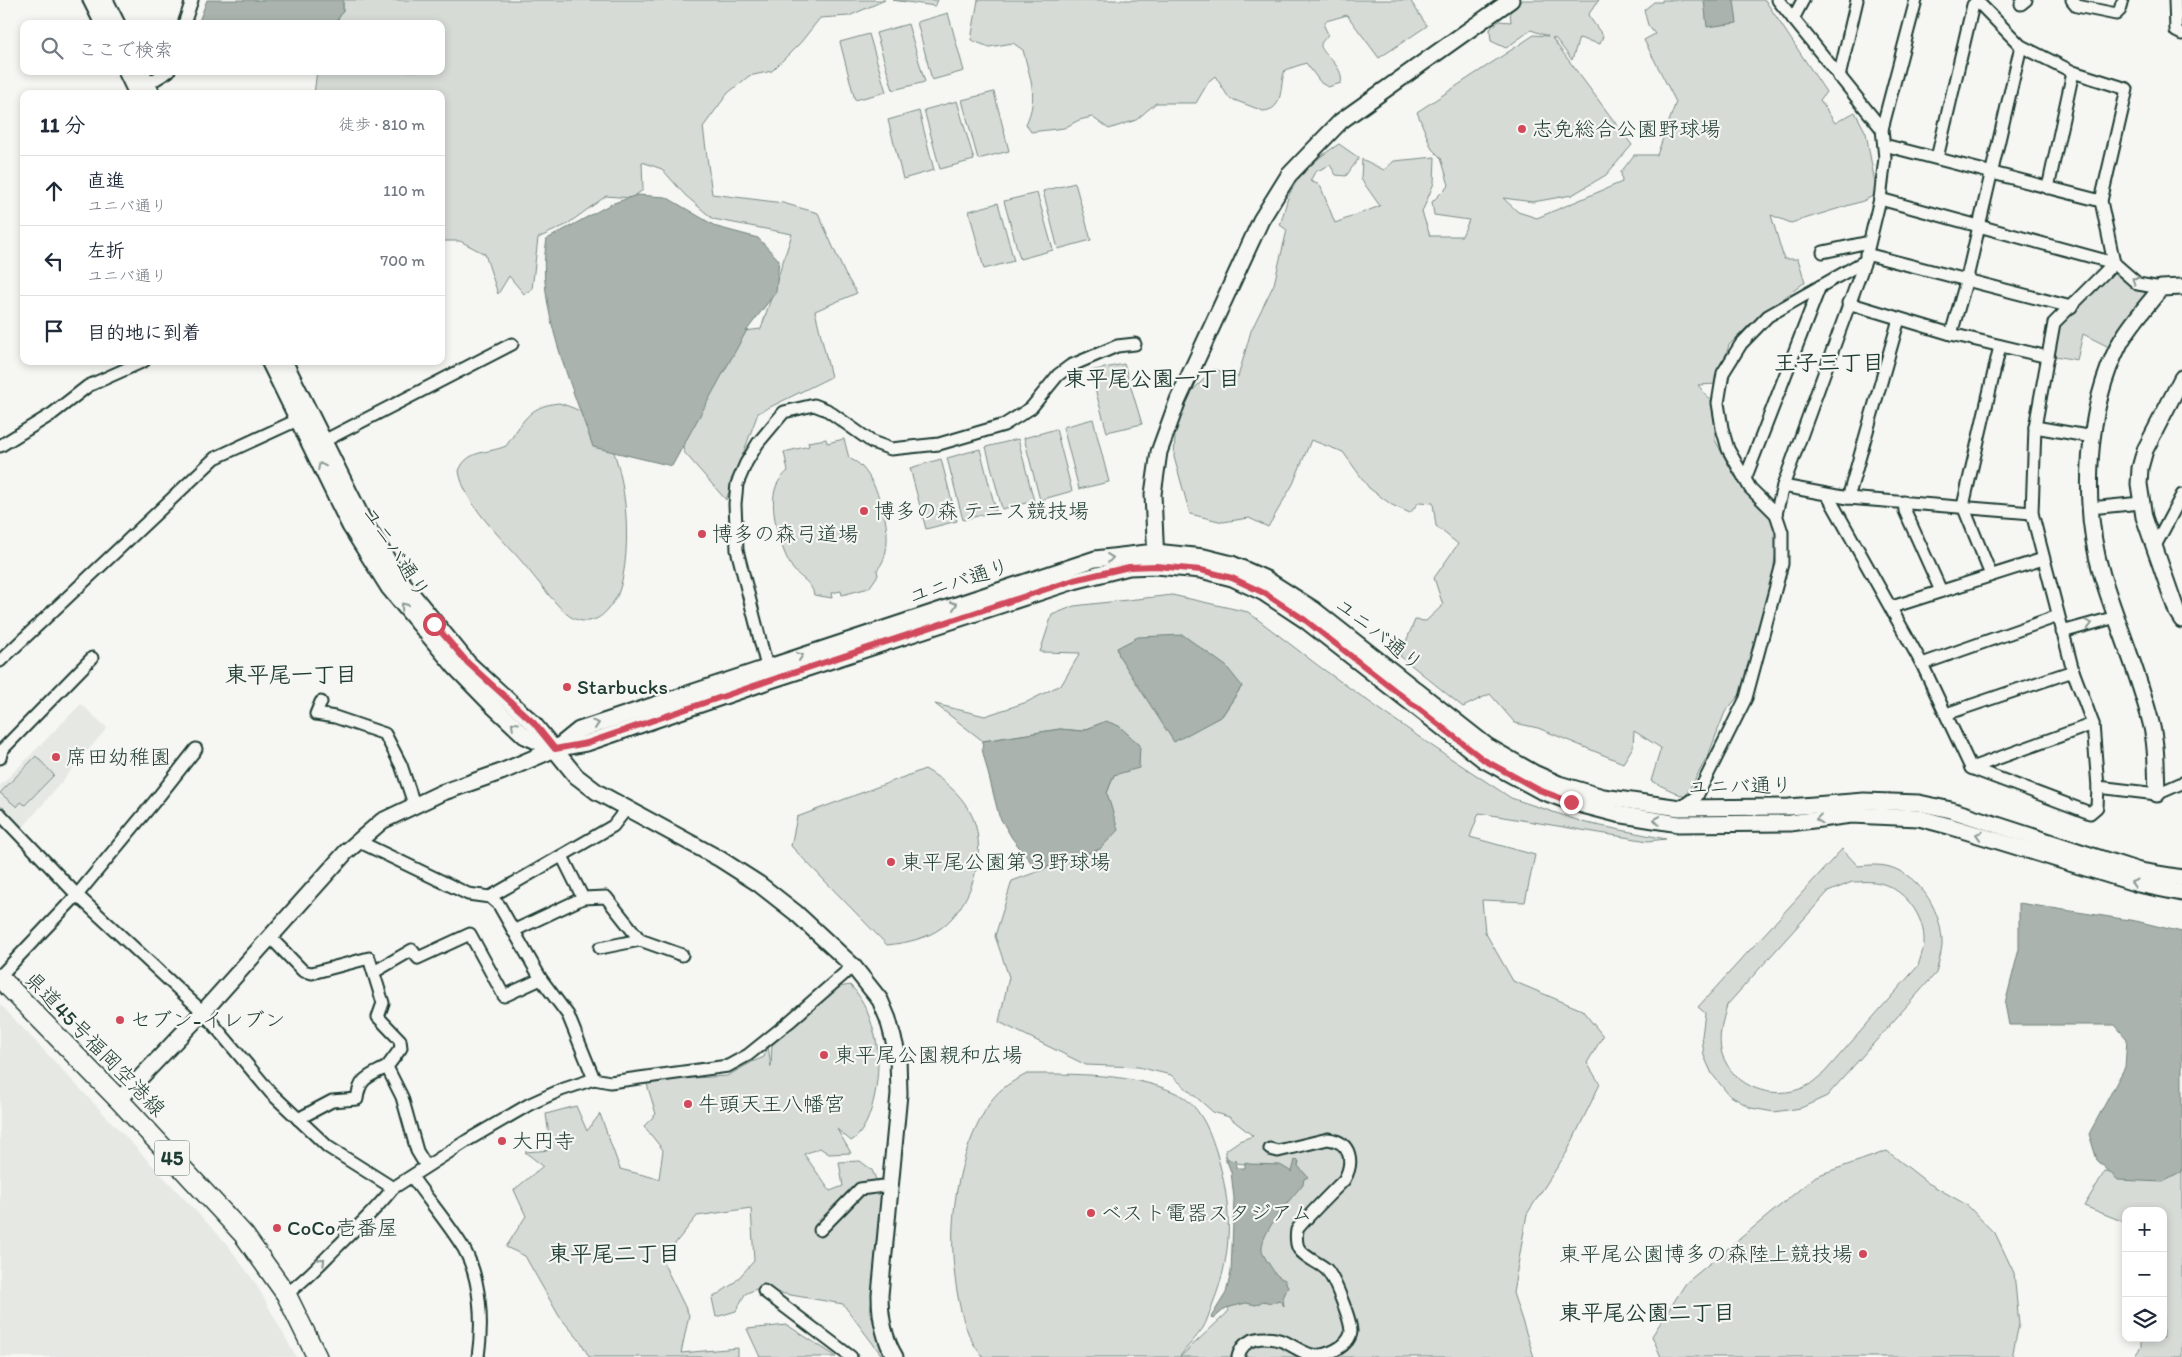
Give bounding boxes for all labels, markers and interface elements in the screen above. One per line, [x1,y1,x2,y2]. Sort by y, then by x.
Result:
search box [20,20,445,75]
icon: search [38,34,66,62]
text: ここで検索 [78,38,173,61]
text: 11 分 [40,112,85,137]
text: 徒歩 · 810 m [339,115,425,134]
place label: 志免総合公園野球場 [1532,116,1721,141]
marker: 志免総合公園野球場 [1516,123,1528,135]
text: 直進 [87,169,125,192]
icon: ahead [40,177,68,205]
text: 110 m [383,181,425,200]
text: ユニバ通り [87,196,167,215]
text: 左折 [87,239,125,262]
icon: left [40,247,68,275]
text: 700 m [380,251,425,270]
text: ユニバ通り [87,266,167,285]
one-way arrow [2131,277,2140,287]
icon: arrive [40,317,68,345]
text: 目的地に到着 [87,321,201,344]
district label: 王子三丁目 [1774,349,1884,376]
district label: 東平尾公園一丁目 [1064,365,1240,392]
one-way arrow [317,462,327,471]
place label: 博多の森 テニス競技場 [874,498,1089,523]
street label: ユニバ通り [357,501,435,603]
marker: 博多の森 テニス競技場 [858,505,870,517]
place label: 博多の森弓道場 [712,521,859,546]
marker: 博多の森弓道場 [696,528,708,540]
street label: ユニバ通り [905,552,1013,609]
one-way arrow [1105,553,1114,563]
street label: ユニバ通り [1330,591,1428,676]
one-way arrow [950,601,958,611]
one-way arrow [401,603,409,612]
route start [423,613,446,636]
one-way arrow [2085,620,2093,630]
one-way arrow [795,652,804,662]
district label: 東平尾一丁目 [225,661,357,688]
place label: Starbucks [577,674,668,699]
marker: Starbucks [561,681,573,693]
one-way arrow [591,720,600,730]
one-way arrow [510,722,519,731]
place label: 席田幼稚園 [66,744,171,769]
marker: 席田幼稚園 [50,751,62,763]
street label: ユニバ通り [1687,772,1793,799]
route end [1560,791,1583,814]
one-way arrow [1815,813,1823,824]
one-way arrow [1653,816,1661,826]
one-way arrow [1975,831,1984,841]
place label: 東平尾公園第３野球場 [901,849,1111,874]
marker: 東平尾公園第３野球場 [885,856,897,868]
one-way arrow [2131,878,2139,888]
street label: 県道45号福岡空港線 [20,966,171,1121]
place label: セブン-イレブン [130,1007,285,1032]
marker: セブン-イレブン [114,1014,126,1026]
place label: 東平尾公園親和広場 [834,1042,1023,1067]
marker: 東平尾公園親和広場 [818,1049,830,1061]
place label: 牛頭天王八幡宮 [698,1091,845,1116]
marker: 牛頭天王八幡宮 [682,1098,694,1110]
place label: 大円寺 [512,1128,575,1153]
marker: 大円寺 [496,1135,508,1147]
road number: 45 [154,1140,190,1176]
place label: ベスト電器スタジアム [1101,1200,1312,1225]
marker: ベスト電器スタジアム [1085,1207,1097,1219]
map controls [2122,1207,2167,1342]
button: + [2122,1207,2167,1252]
place label: CoCo壱番屋 [287,1215,398,1240]
marker: CoCo壱番屋 [271,1222,283,1234]
district label: 東平尾二丁目 [548,1240,680,1267]
place label: 東平尾公園博多の森陸上競技場 [1559,1241,1853,1266]
marker: 東平尾公園博多の森陸上競技場 [1857,1248,1869,1260]
button: − [2122,1252,2167,1297]
one-way arrow [316,1258,325,1267]
button: layers [2122,1297,2167,1342]
district label: 東平尾公園二丁目 [1559,1299,1735,1326]

